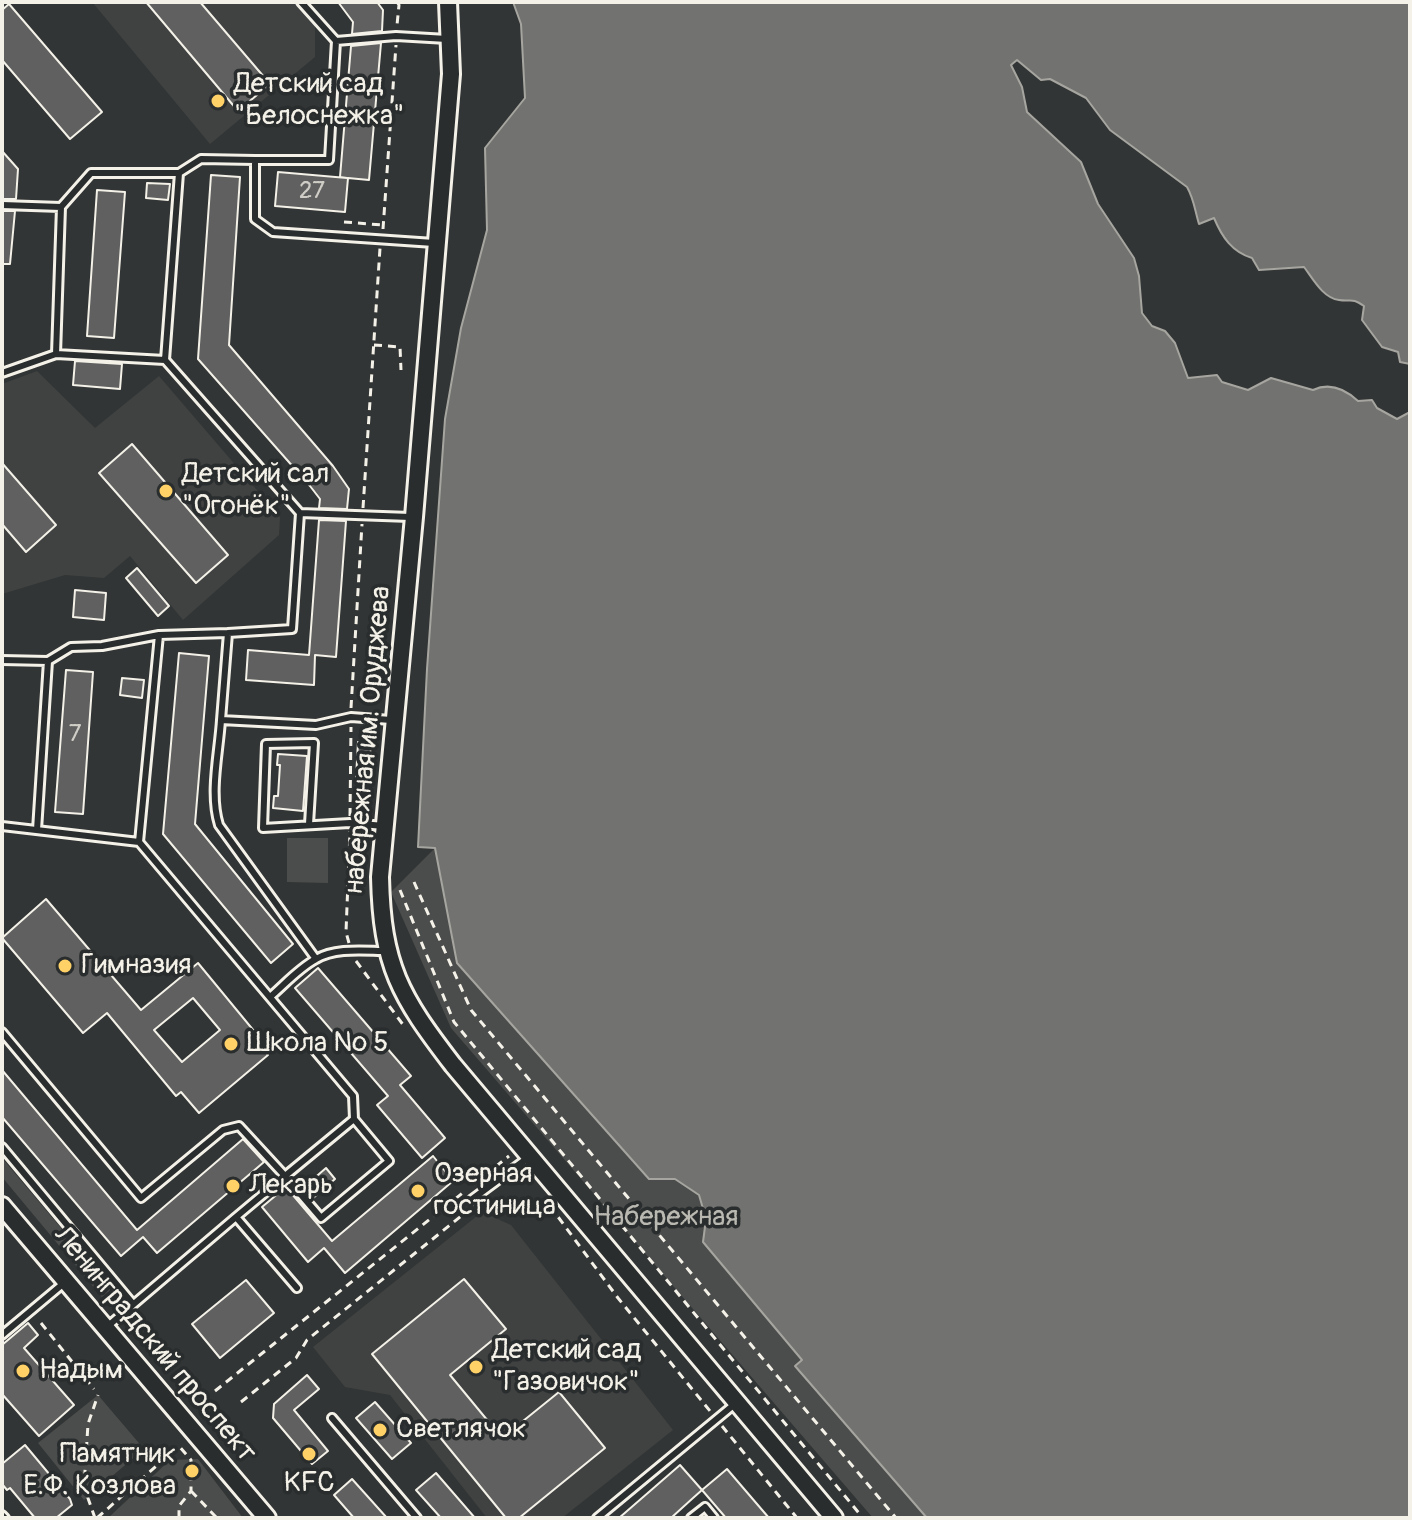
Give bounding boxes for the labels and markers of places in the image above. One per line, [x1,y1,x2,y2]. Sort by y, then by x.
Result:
place label: Детский сад "Белоснежка" [234,68,404,134]
marker: Детский сад "Белоснежка" [209,92,227,110]
place label: Детский сал "Огонёк" [182,458,329,524]
marker: Детский сал "Огонёк" [157,482,175,500]
place label: Гимназия [81,949,191,983]
marker: Гимназия [56,957,74,975]
place label: Школа № 5 [247,1027,388,1061]
marker: Школа № 5 [222,1035,240,1053]
place label: Озерная гостиница [434,1158,556,1224]
place label: Лекарь [249,1169,333,1203]
marker: Лекарь [224,1177,242,1195]
marker: Озерная гостиница [409,1182,427,1200]
place label: Детский сад "Газовичок" [492,1334,641,1400]
place label: Надым [39,1354,123,1388]
marker: Детский сад "Газовичок" [467,1358,485,1376]
marker: Надым [14,1362,32,1380]
place label: Светлячок [396,1413,526,1447]
marker: Светлячок [371,1421,389,1439]
place label: Памятник Е.Ф. Козлова [23,1438,176,1504]
marker: KFC [300,1445,318,1463]
marker: Памятник Е.Ф. Козлова [183,1462,201,1480]
place label: KFC [283,1467,335,1501]

